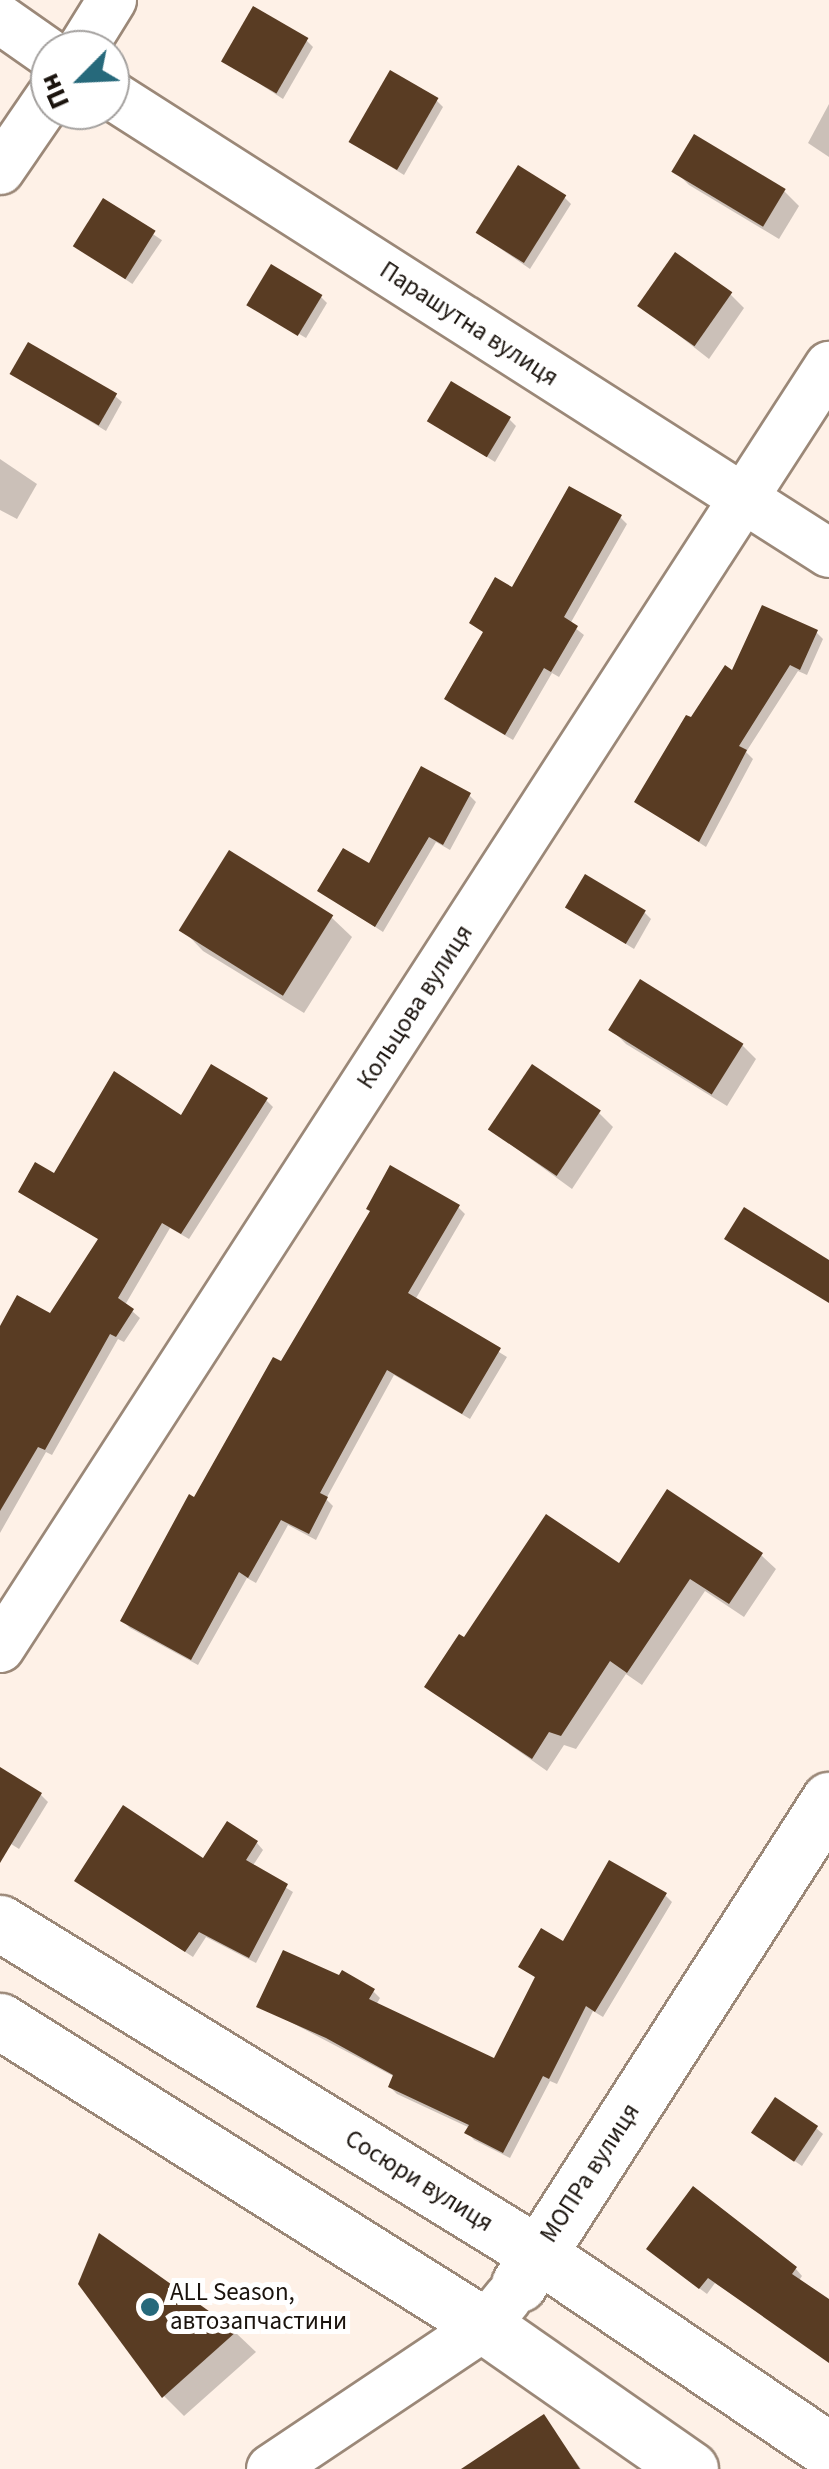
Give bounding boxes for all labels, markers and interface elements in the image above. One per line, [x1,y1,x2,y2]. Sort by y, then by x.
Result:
north arrow [30,30,130,130]
text: Пн [29,67,80,115]
street label: Парашутна вулиця [374,255,564,393]
street label: Кольцова вулиця [351,919,479,1095]
street label: МОПРа вулиця [534,2098,646,2248]
street label: Сосюри вулиця [339,2124,499,2238]
place label: ALL Season, автозапчастини [170,2278,347,2337]
marker: ALL Season, автозапчастини [139,2296,161,2318]

